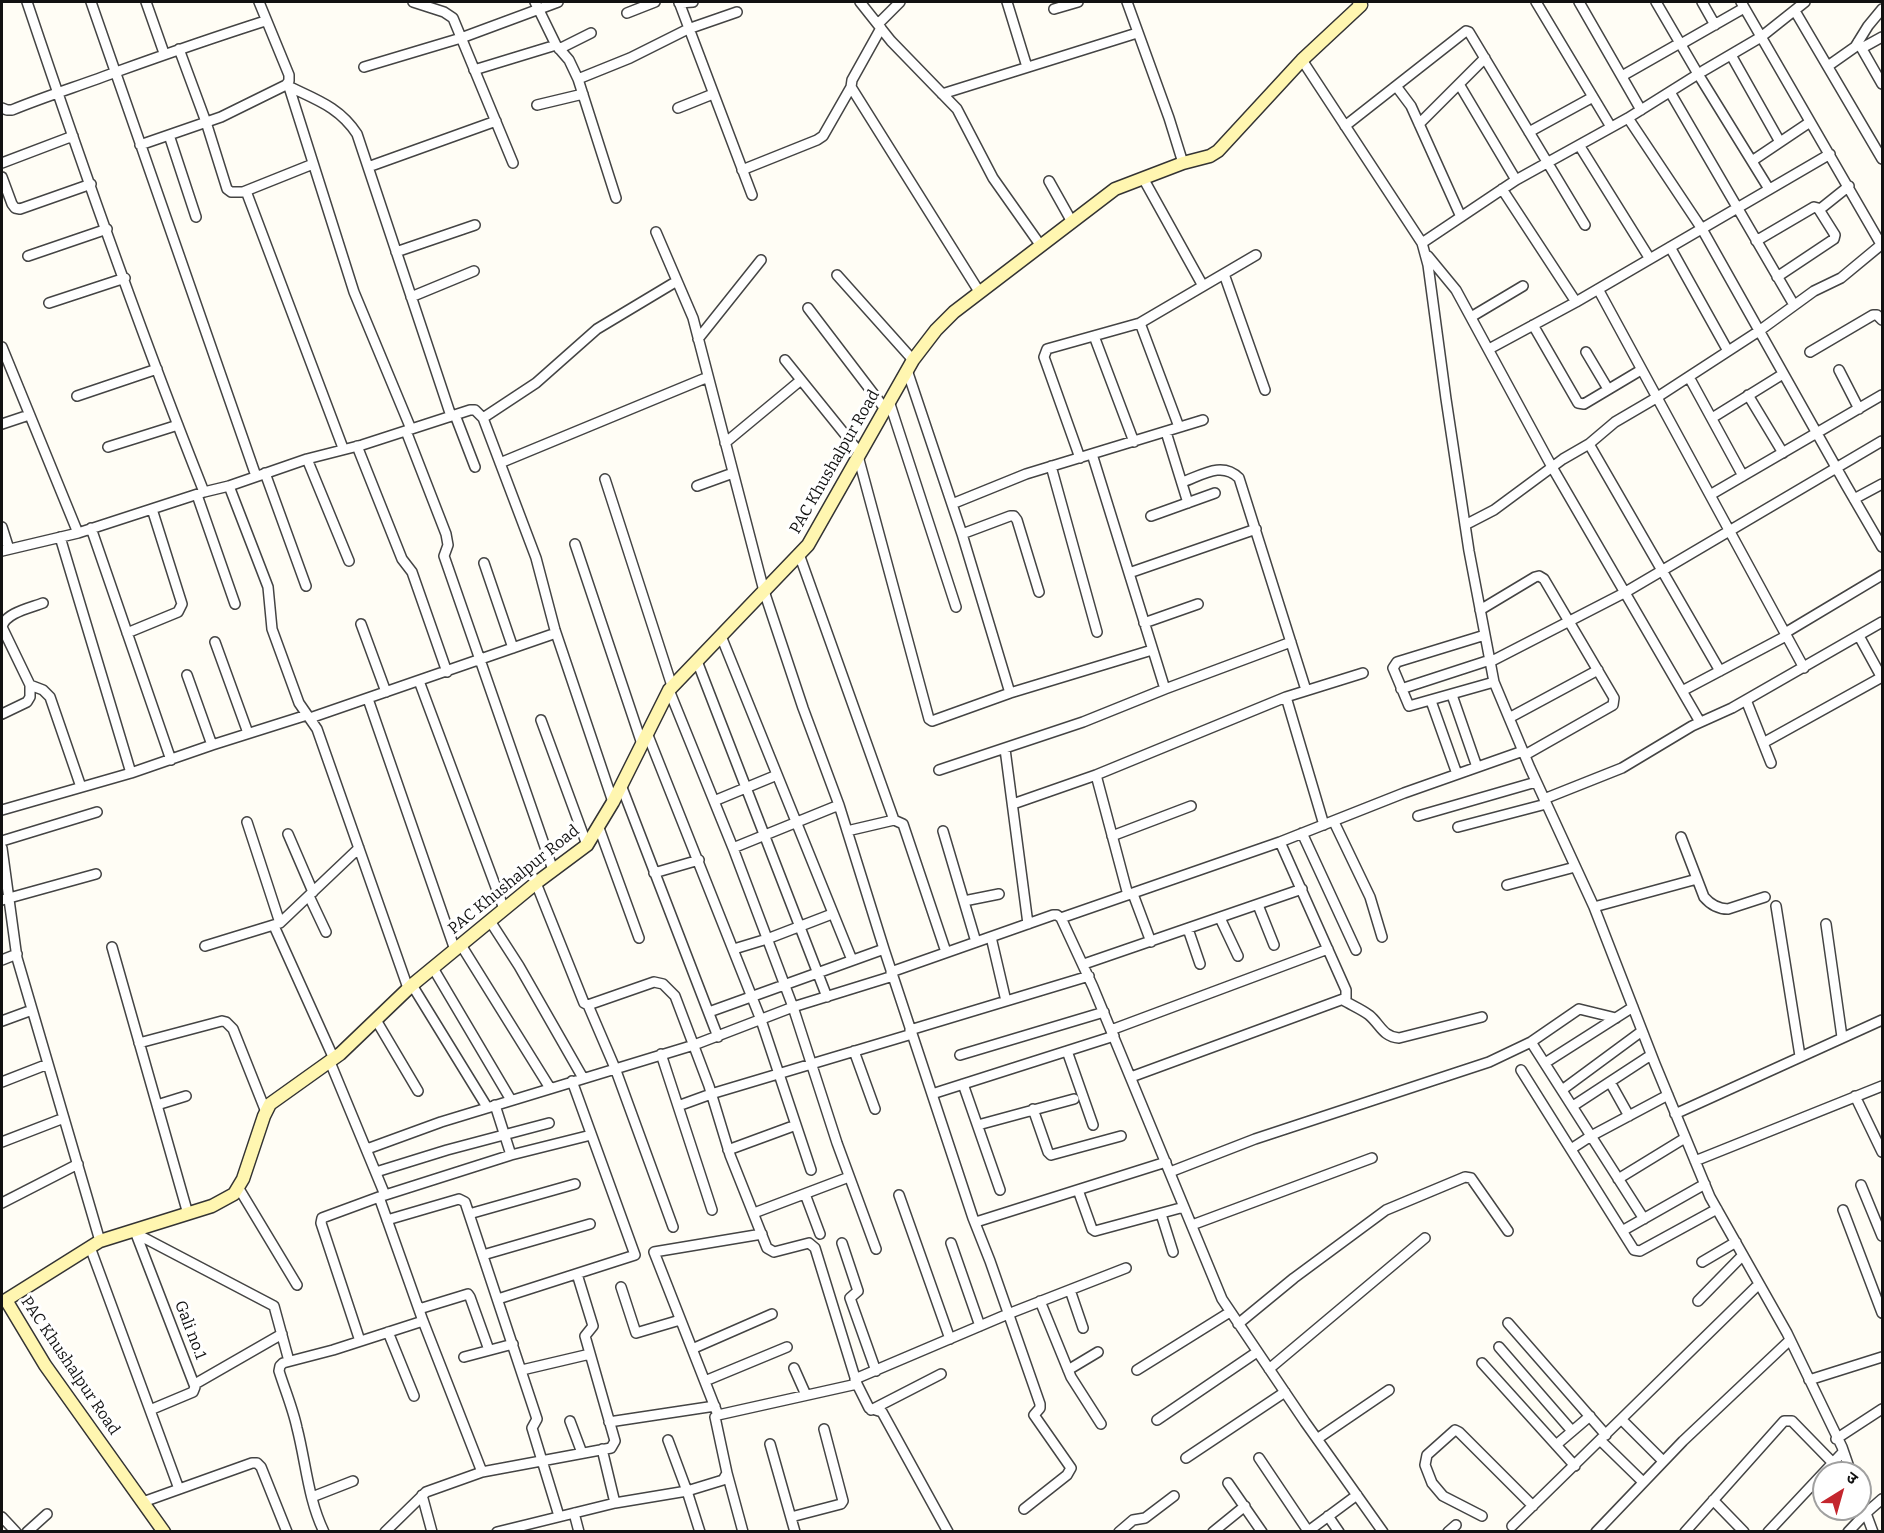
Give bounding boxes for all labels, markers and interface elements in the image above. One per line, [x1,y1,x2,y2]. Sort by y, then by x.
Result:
street label: PAC Khushalpur Road [786,387,884,537]
street label: PAC Khushalpur Road [445,821,583,939]
street label: PAC Khushalpur Road [17,1293,123,1439]
street label: Gali no.1 [170,1298,210,1362]
north arrow [1812,1461,1872,1521]
text: उ [1842,1467,1861,1488]

